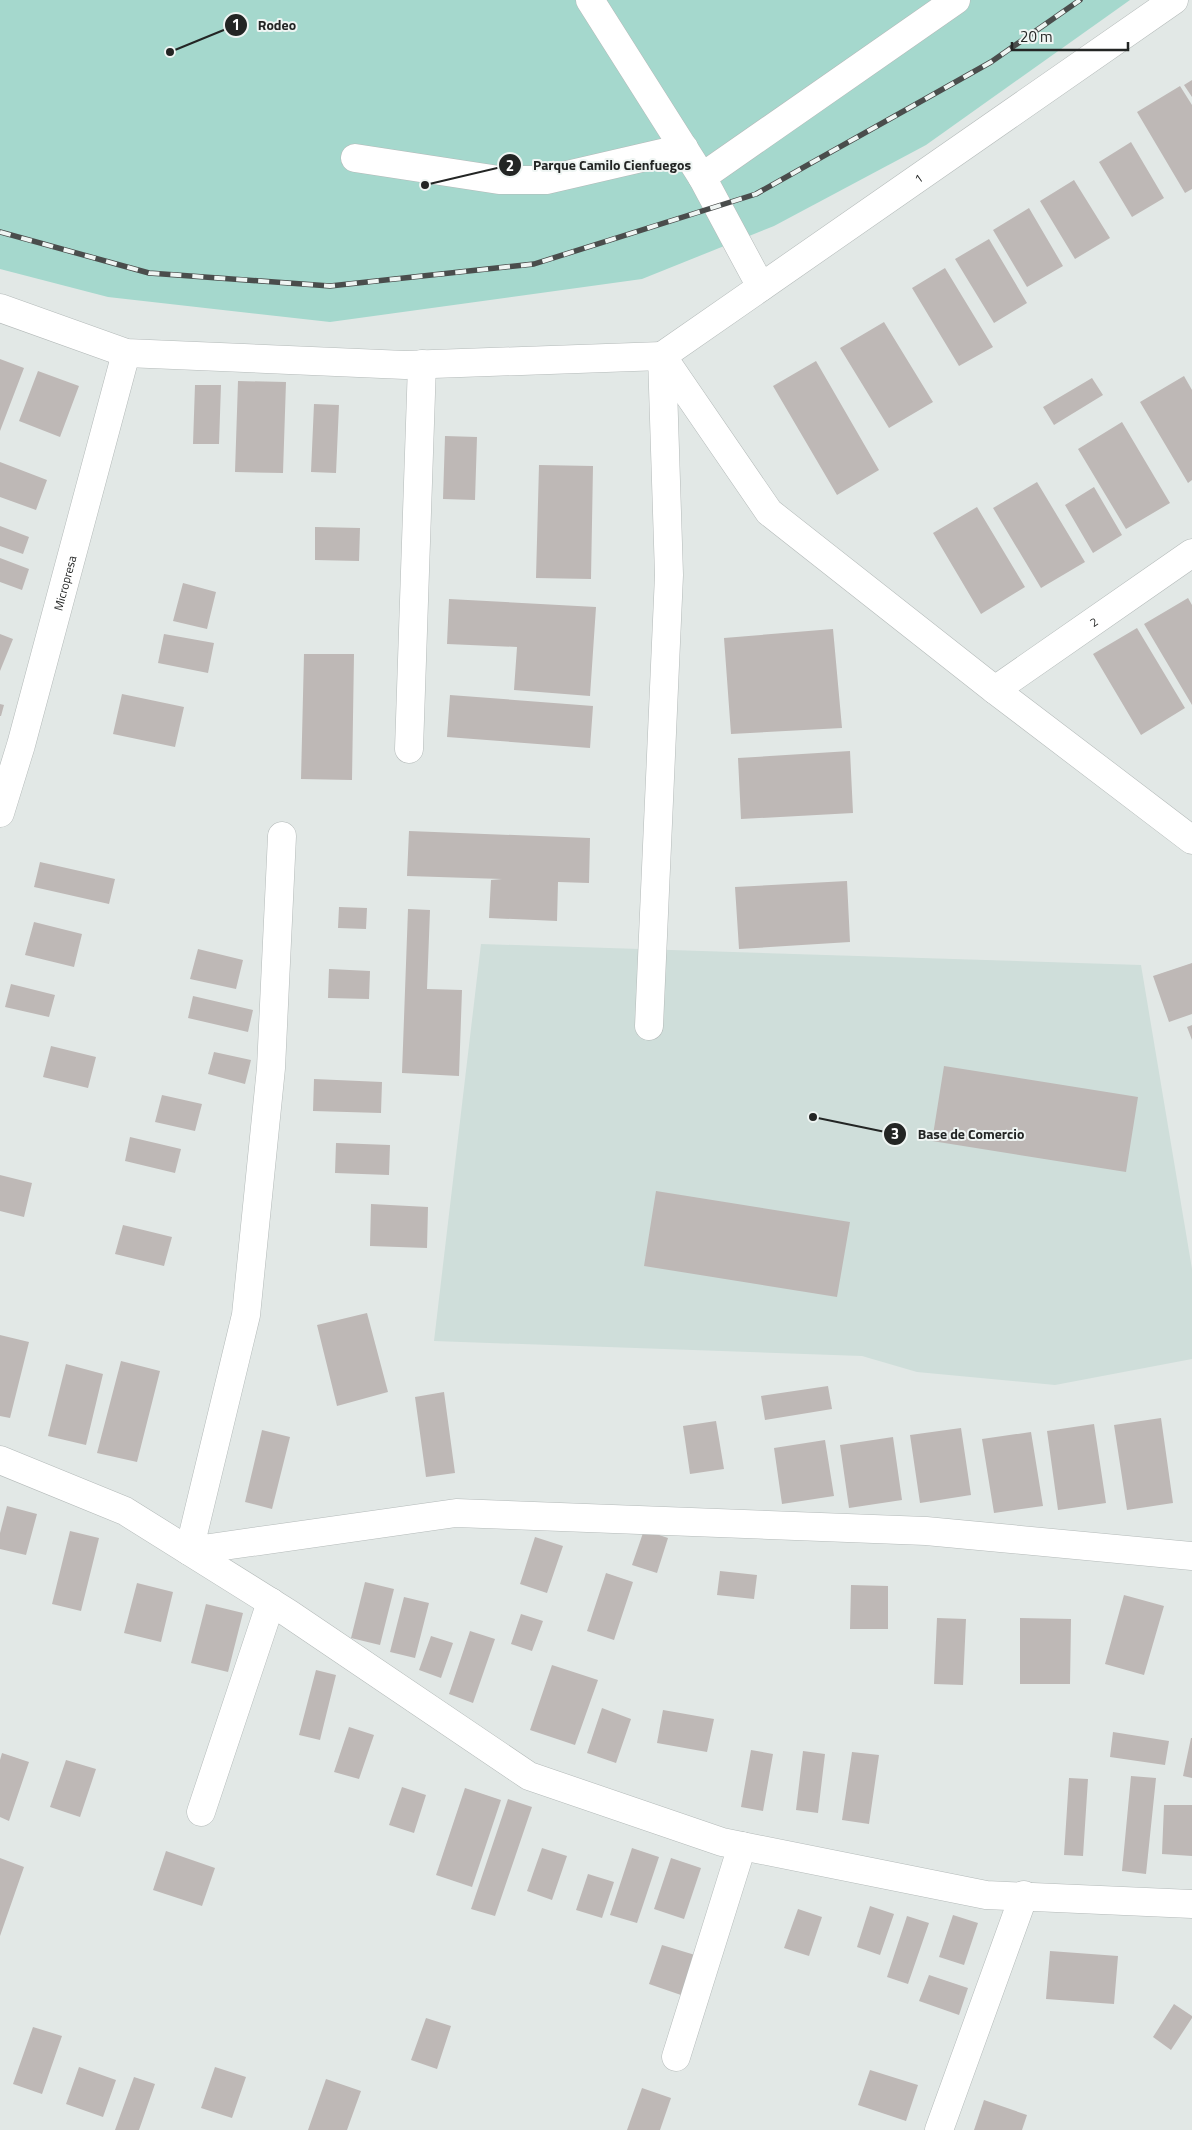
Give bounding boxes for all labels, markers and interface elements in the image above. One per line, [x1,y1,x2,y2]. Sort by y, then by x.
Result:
callout: Rodeo [223,11,306,40]
text: 1 [232,13,240,36]
text: Rodeo [258,14,296,35]
scale bar [1012,20,1128,52]
text: 20 m [1020,25,1053,48]
callout: Parque Camilo Cienfuegos [498,151,701,180]
text: 2 [506,154,514,177]
text: Parque Camilo Cienfuegos [533,154,691,175]
street label: 1 [910,168,926,188]
street label: Micropresa [48,553,81,613]
street label: 2 [1085,612,1102,631]
callout: Base de Comercio [883,1119,1035,1148]
text: 3 [891,1122,899,1145]
text: Base de Comercio [918,1123,1024,1144]

